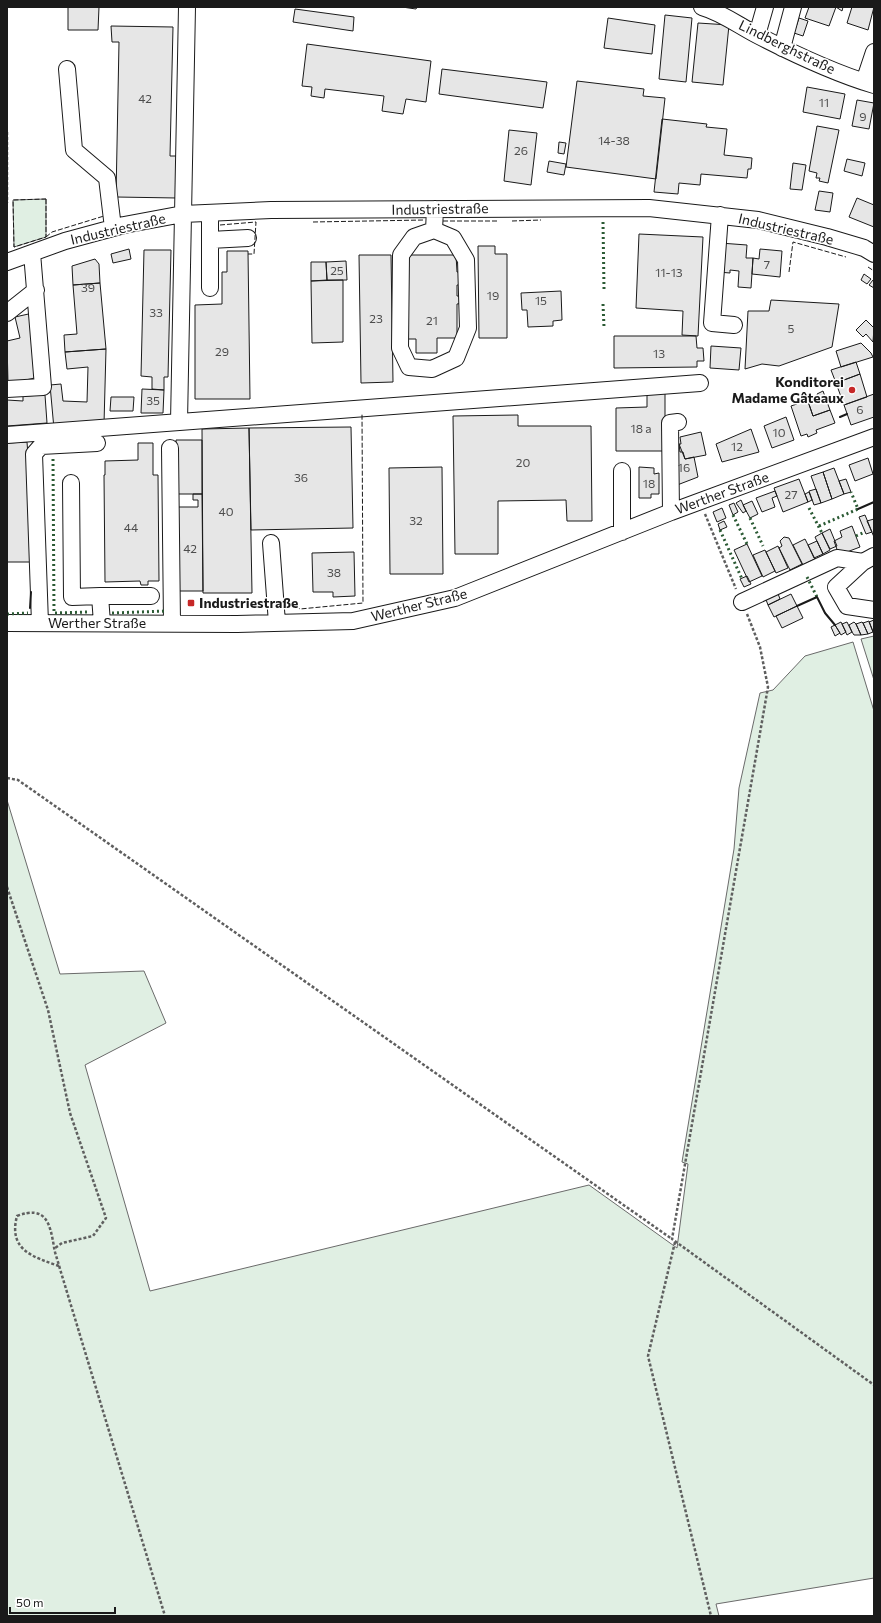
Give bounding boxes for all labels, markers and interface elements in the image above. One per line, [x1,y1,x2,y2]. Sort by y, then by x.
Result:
street label: Lindberghstraße [736,16,838,77]
house number: 42 [138,91,152,105]
house number: 11 [819,95,829,109]
house number: 9 [859,109,867,123]
house number: 14-38 [598,133,630,147]
house number: 26 [514,143,528,157]
street label: Industriestraße [391,199,489,218]
street label: Industriestraße [69,209,167,248]
street label: Industriestraße [737,209,835,248]
house number: 7 [764,257,770,271]
house number: 25 [330,263,344,277]
house number: 11-13 [655,265,683,279]
house number: 39 [81,280,95,294]
house number: 19 [487,288,499,302]
house number: 15 [535,293,547,307]
house number: 33 [149,305,163,319]
house number: 23 [369,311,383,325]
house number: 21 [426,313,438,327]
house number: 5 [788,321,795,335]
house number: 29 [215,344,229,358]
house number: 13 [653,346,665,360]
place label: Konditorei Madame Gâteaux [731,373,844,406]
marker: Konditorei Madame Gâteaux [847,385,857,395]
house number: 35 [146,393,160,407]
house number: 6 [856,402,864,416]
house number: 18 a [631,421,652,435]
house number: 10 [773,425,786,439]
house number: 12 [731,439,743,453]
house number: 20 [516,455,530,469]
house number: 16 [678,460,690,474]
street label: Werther Straße [673,468,771,517]
house number: 36 [294,470,308,484]
house number: 18 [643,476,655,490]
house number: 27 [785,487,797,501]
house number: 40 [218,504,234,518]
house number: 32 [409,513,423,527]
house number: 44 [124,520,138,534]
house number: 42 [183,541,197,555]
house number: 38 [327,565,341,579]
street label: Werther Straße [369,584,469,625]
place label: Industriestraße [199,594,298,611]
marker: Industriestraße [186,598,196,608]
street label: Werther Straße [48,614,146,631]
scale bar [10,1589,115,1615]
text: 50 m [16,1595,44,1609]

